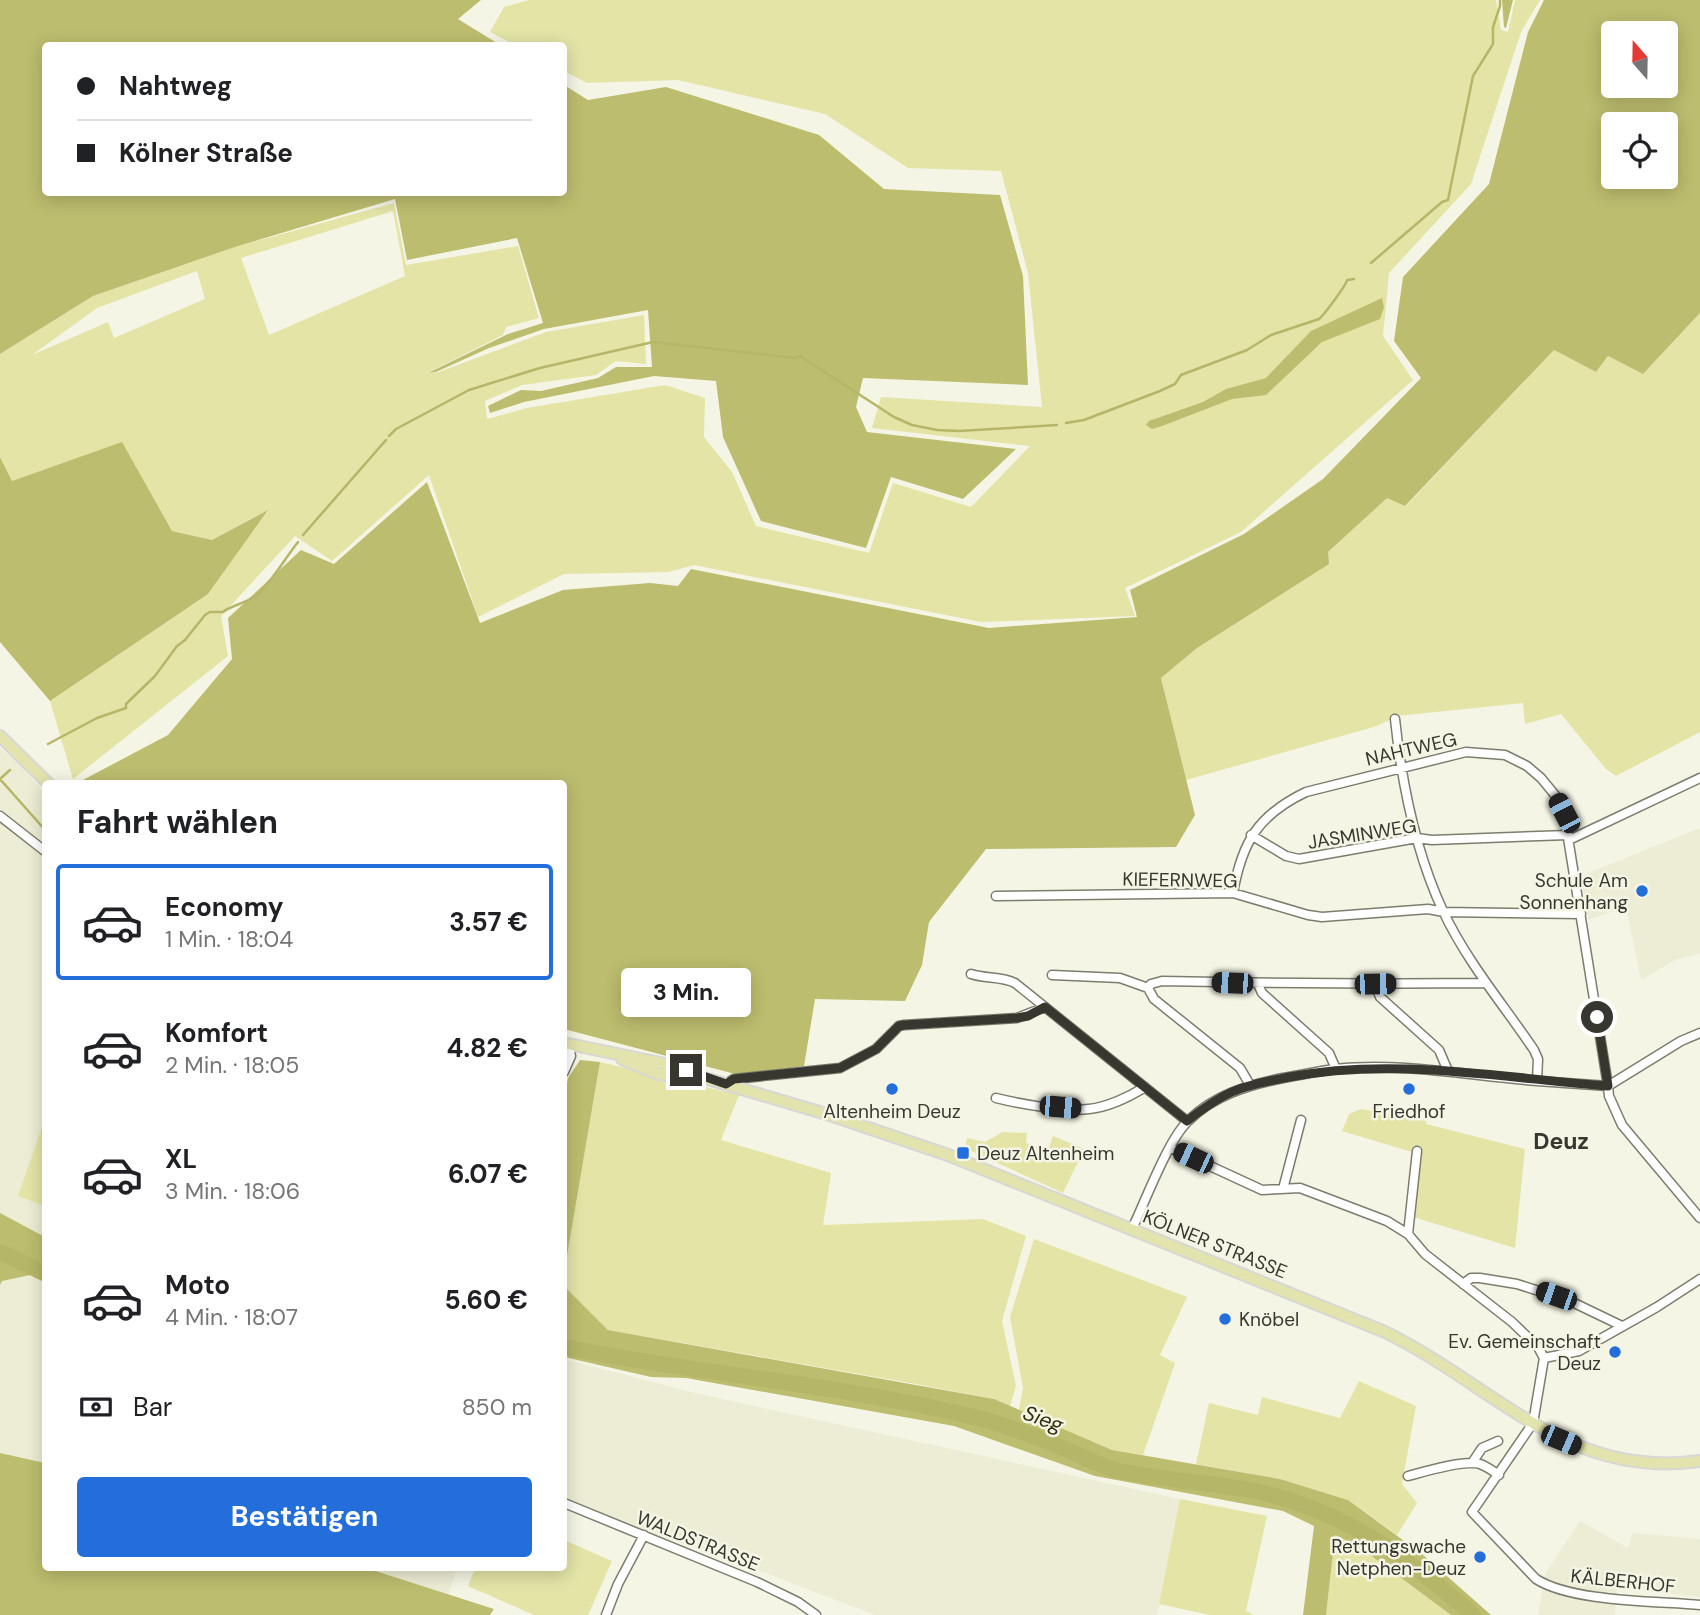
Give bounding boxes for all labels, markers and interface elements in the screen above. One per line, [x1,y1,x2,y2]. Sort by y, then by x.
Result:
north arrow [1601,21,1678,98]
map controls [1601,21,1678,189]
text: Nahtweg [119,69,232,103]
button: locate [1601,112,1678,189]
text: Kölner Straße [119,136,293,170]
street label: NAHTWEG [1363,726,1459,772]
car [1545,790,1584,836]
text: Fahrt wählen [77,801,278,843]
street label: JASMINWEG [1306,813,1418,855]
street label: KIEFERNWEG [1122,866,1238,894]
place label: Schule Am Sonnenhang [1519,868,1628,915]
marker: Schule Am Sonnenhang [1634,883,1650,899]
text: Economy [165,890,283,924]
icon: car [81,891,144,954]
text: 3.57 € [449,905,528,939]
text: 1 Min. · 18:04 [165,924,293,954]
callout: 3 Min. [621,968,751,1018]
car [1211,972,1254,994]
car [1354,973,1397,995]
text: 3 Min. [653,977,719,1007]
route start [1581,1001,1613,1033]
text: Komfort [165,1016,268,1050]
icon: car [81,1017,144,1080]
text: 4.82 € [447,1031,528,1065]
text: 2 Min. · 18:05 [165,1050,299,1080]
route end [670,1054,702,1086]
marker: Altenheim Deuz [884,1081,900,1097]
marker: Friedhof [1401,1081,1417,1097]
car [1039,1095,1082,1119]
place label: Altenheim Deuz [823,1099,961,1124]
place label: Friedhof [1372,1099,1446,1124]
district label: Deuz [1533,1126,1589,1156]
car [1170,1140,1217,1176]
place label: Deuz Altenheim [977,1141,1114,1166]
text: XL [165,1142,197,1176]
icon: car [81,1143,144,1206]
marker: Deuz Altenheim [955,1145,971,1161]
text: 6.07 € [448,1157,528,1191]
text: 3 Min. · 18:06 [165,1176,300,1206]
street label: KÖLNER STRASSE [1139,1204,1291,1284]
text: Moto [165,1268,230,1302]
icon: car [81,1269,144,1332]
car [1533,1279,1580,1313]
text: 5.60 € [445,1283,528,1317]
text: 4 Min. · 18:07 [165,1302,298,1332]
place label: Knöbel [1239,1307,1299,1332]
marker: Knöbel [1217,1311,1233,1327]
place label: Ev. Gemeinschaft Deuz [1448,1329,1601,1376]
marker: Ev. Gemeinschaft Deuz [1607,1344,1623,1360]
icon: cash [77,1388,115,1426]
text: Bar [133,1390,172,1424]
text: 850 m [462,1392,532,1422]
water label: Sieg [1019,1399,1067,1439]
car [1538,1422,1585,1458]
button: Bestätigen [77,1477,532,1557]
street label: WALDSTRASSE [633,1505,763,1577]
place label: Rettungswache Netphen-Deuz [1331,1534,1466,1581]
marker: Rettungswache Netphen-Deuz [1472,1549,1488,1565]
street label: KÄLBERHOF [1569,1563,1677,1599]

